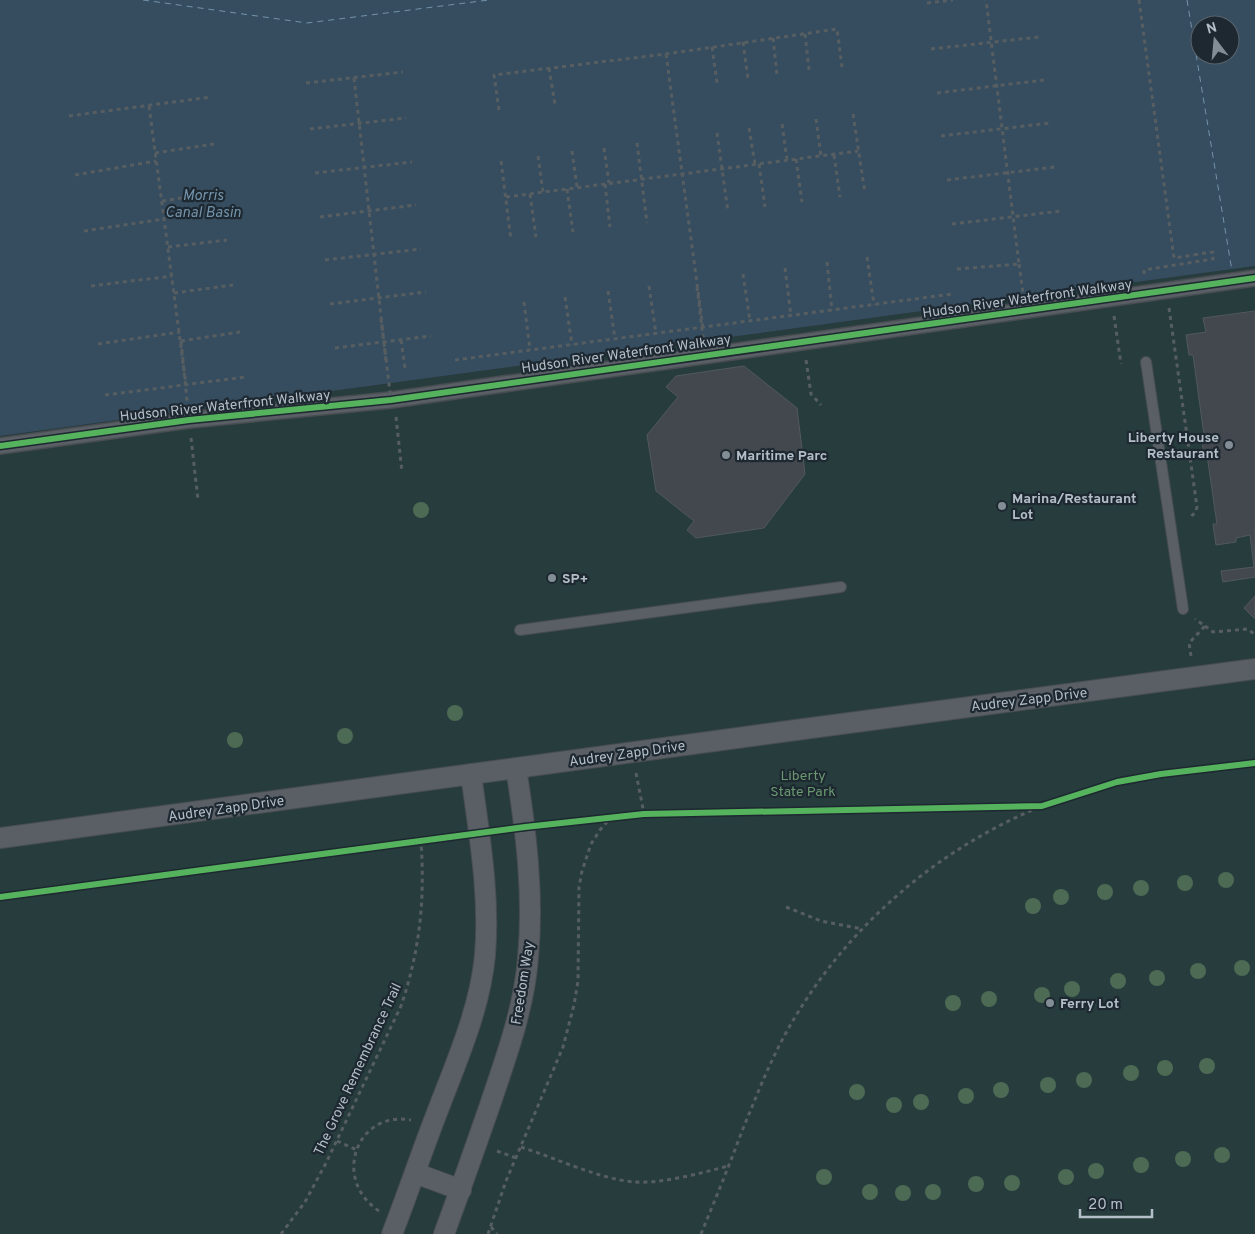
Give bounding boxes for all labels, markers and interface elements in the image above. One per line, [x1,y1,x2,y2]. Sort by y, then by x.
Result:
north arrow [1190,15,1240,65]
text: N [1205,19,1219,39]
water label: Morris Canal Basin [165,187,241,223]
street label: Hudson River Waterfront Walkway [921,276,1133,323]
street label: Hudson River Waterfront Walkway [520,331,732,378]
street label: Hudson River Waterfront Walkway [119,387,331,426]
place label: Liberty House Restaurant [1128,430,1219,463]
marker: Liberty House Restaurant [1223,439,1235,451]
place label: Maritime Parc [736,448,827,465]
marker: Maritime Parc [720,449,732,461]
place label: Marina/Restaurant Lot [1012,491,1137,524]
marker: Marina/Restaurant Lot [996,500,1008,512]
place label: SP+ [562,571,588,588]
marker: SP+ [546,572,558,584]
street label: Audrey Zapp Drive [970,685,1088,716]
street label: Audrey Zapp Drive [568,738,686,771]
park label: Liberty State Park [770,768,836,801]
street label: Audrey Zapp Drive [167,793,285,826]
street label: Freedom Way [509,940,538,1026]
street label: The Grove Remembrance Trail [311,981,406,1159]
place label: Ferry Lot [1060,996,1119,1013]
marker: Ferry Lot [1044,997,1056,1009]
scale bar [1080,1186,1152,1218]
text: 20 m [1088,1196,1123,1215]

